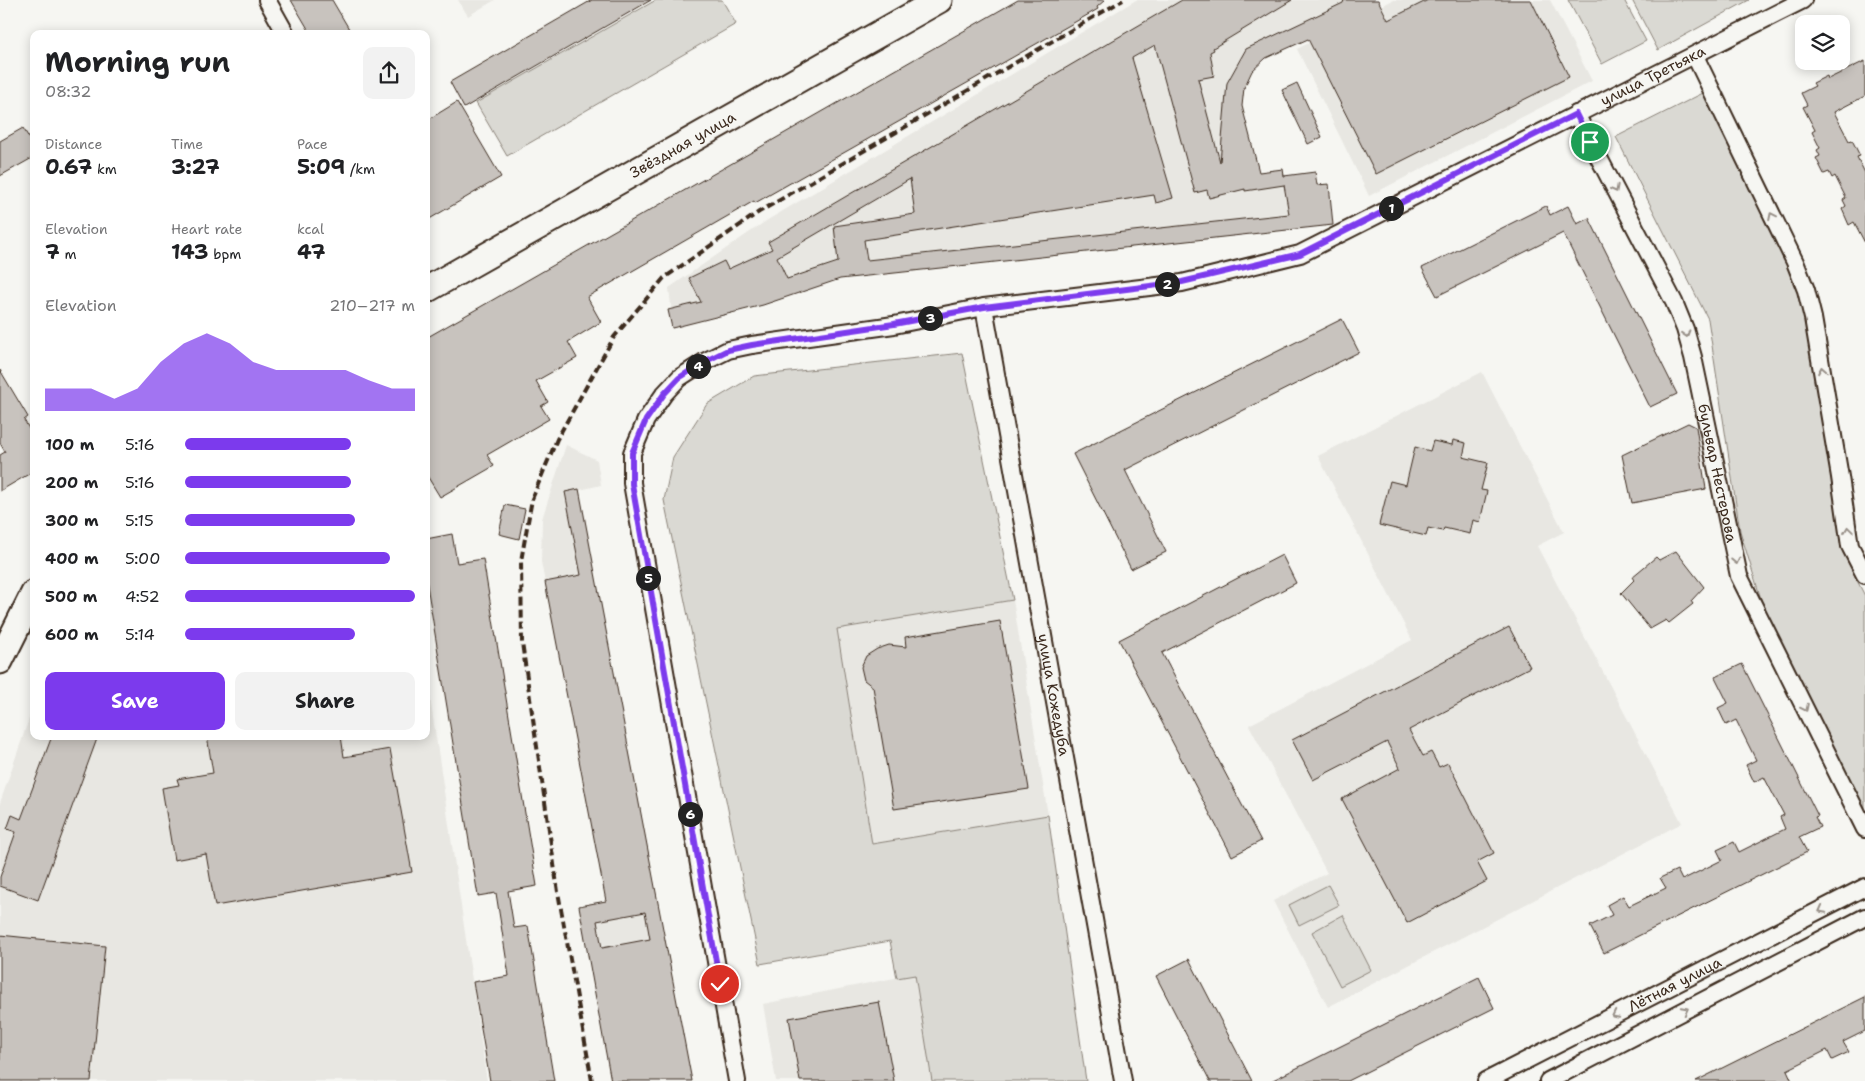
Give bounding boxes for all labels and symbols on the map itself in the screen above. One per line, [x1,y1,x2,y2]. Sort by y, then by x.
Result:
street label: улица Третьяка [1597,41,1709,111]
street label: Звёздная улица [626,107,740,183]
pin [1569,121,1611,163]
one-way arrow [1609,183,1619,192]
pin: 1 [1378,196,1404,220]
one-way arrow [1769,213,1779,222]
pin: 2 [1154,272,1180,296]
pin: 3 [918,306,942,330]
one-way arrow [1681,330,1691,338]
pin: 4 [686,354,710,378]
one-way arrow [1818,366,1828,374]
street label: бульвар Нестерова [1693,402,1742,545]
one-way arrow [1843,526,1854,534]
one-way arrow [1730,557,1740,566]
pin: 5 [636,566,660,590]
street label: улица Кожедуба [1033,632,1075,758]
one-way arrow [1799,703,1809,712]
pin: 6 [678,802,702,826]
one-way arrow [1818,904,1827,914]
street label: Лётная улица [1625,952,1725,1017]
pin [699,963,741,1005]
one-way arrow [1679,1006,1688,1016]
one-way arrow [1611,1009,1620,1019]

